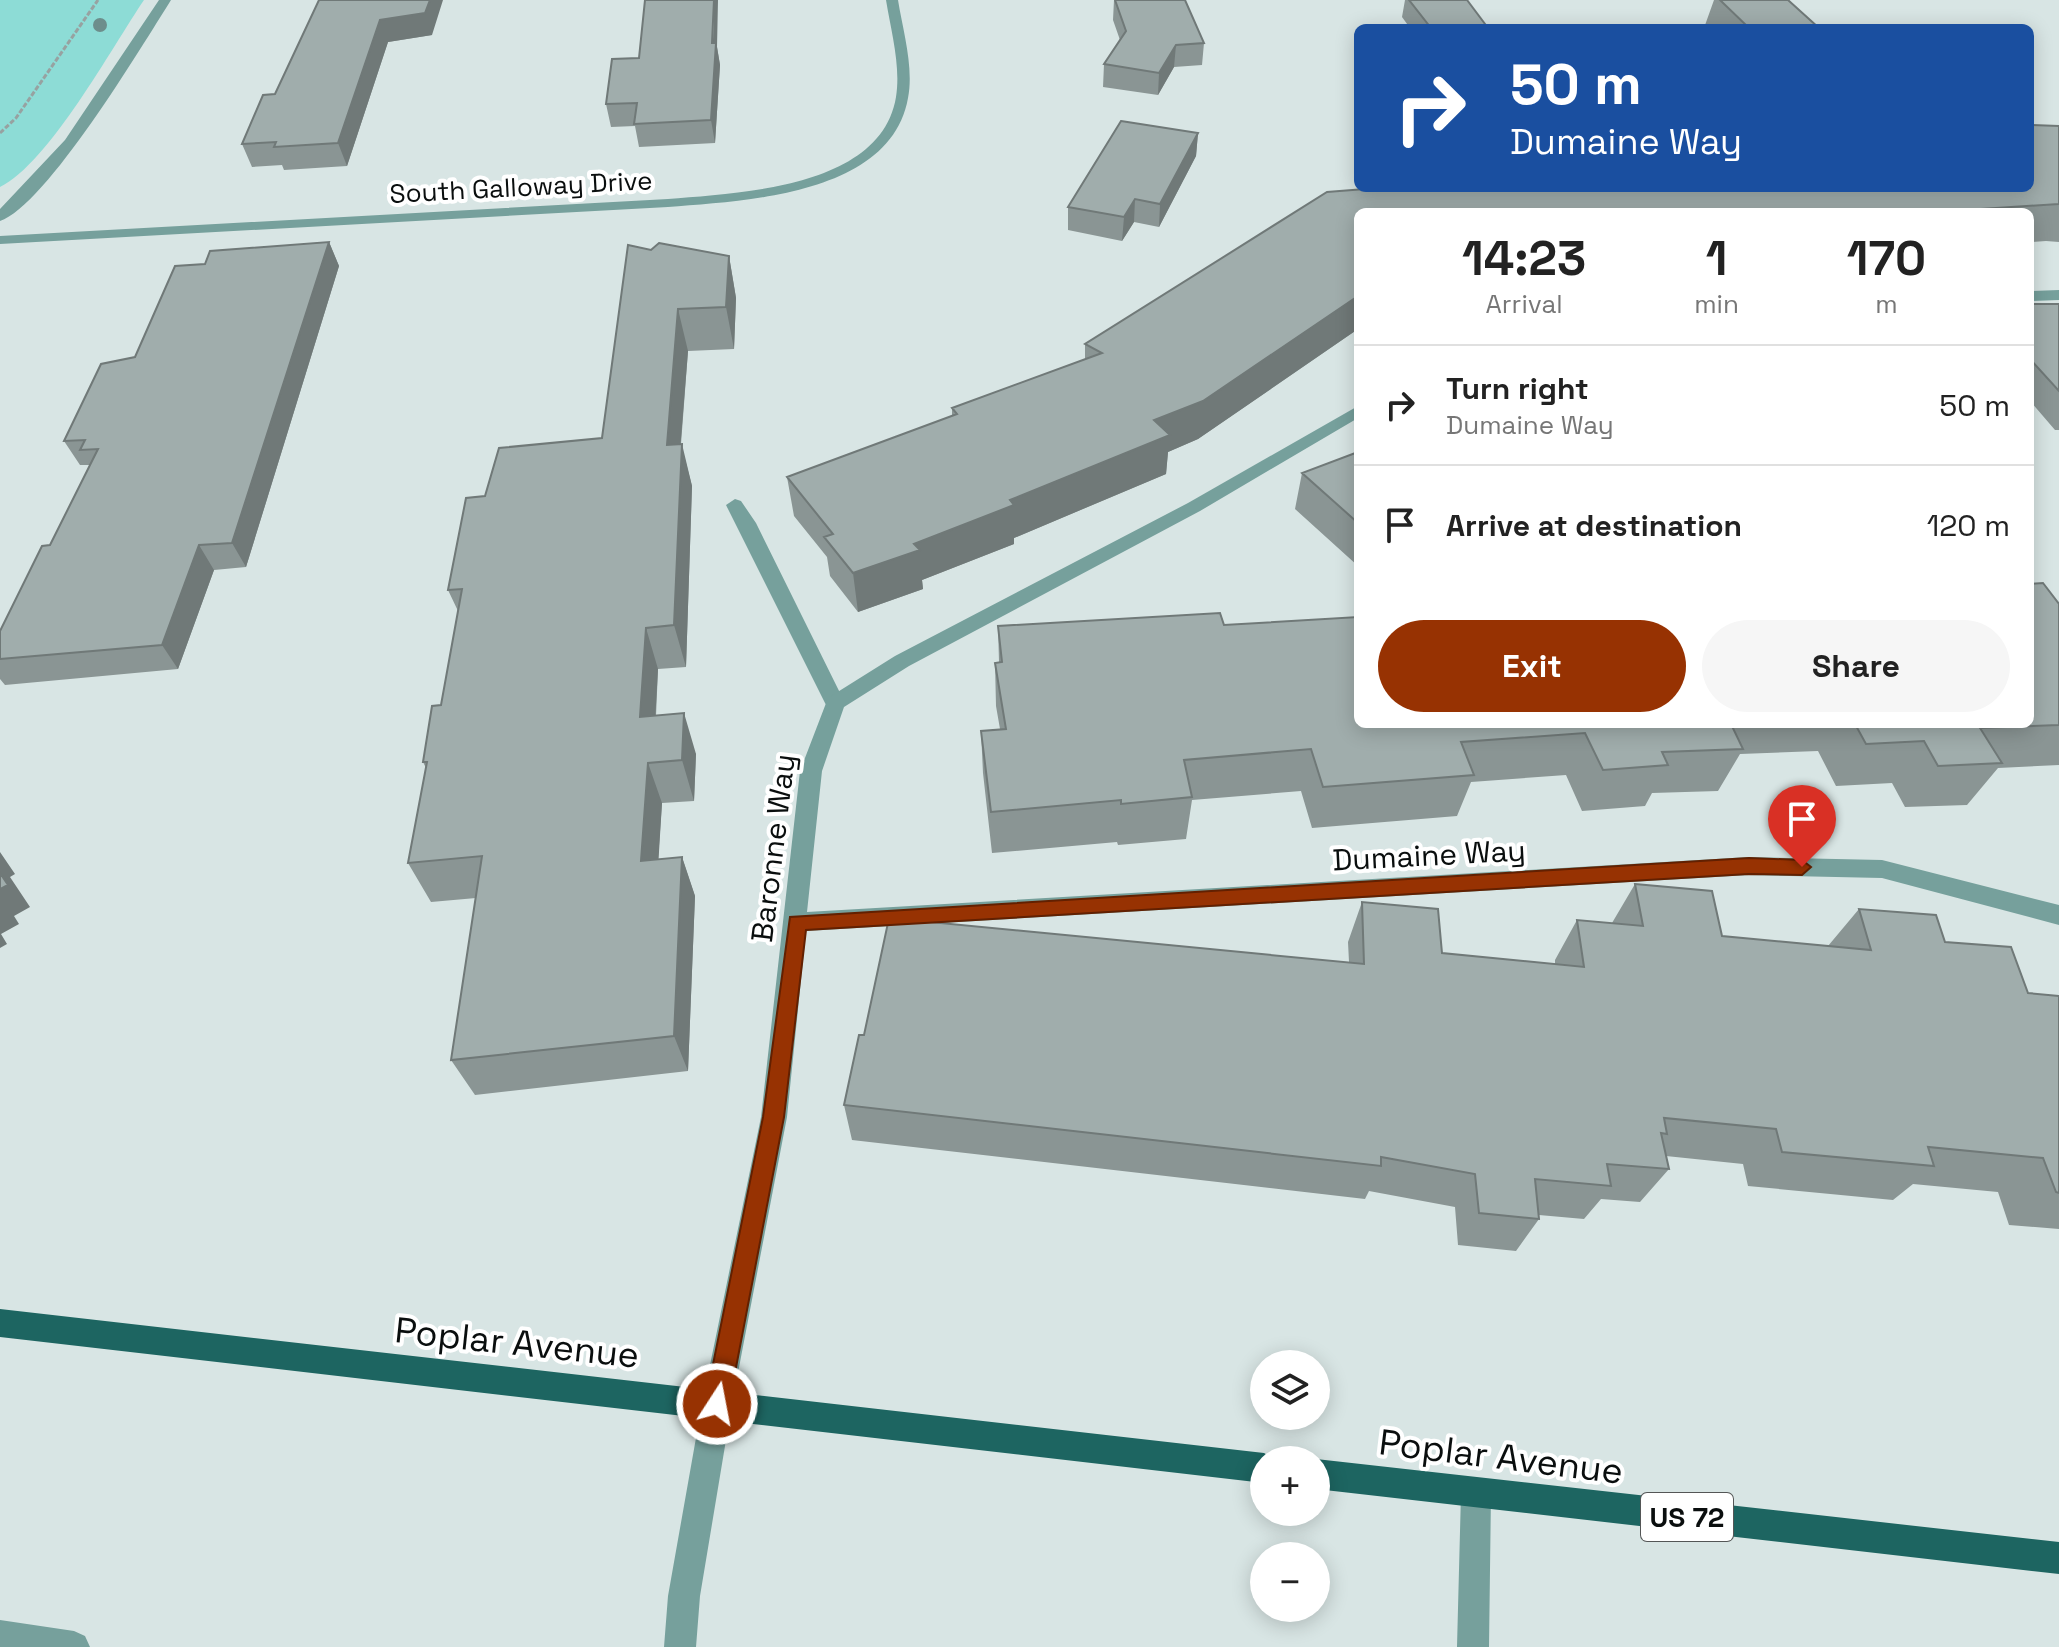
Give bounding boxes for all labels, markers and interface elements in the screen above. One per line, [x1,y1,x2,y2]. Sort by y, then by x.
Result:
text: 50 m [1510,49,1642,120]
icon: right [1378,56,1482,160]
text: Dumaine Way [1510,119,1742,165]
street label: South Galloway Drive [389,163,653,211]
text: 14:23 [1462,228,1586,289]
text: 1 [1706,228,1727,289]
text: 170 [1847,228,1926,289]
text: Arrival [1485,287,1563,321]
text: min [1694,287,1739,321]
text: m [1875,287,1898,321]
text: Turn right [1446,369,1589,408]
icon: right [1378,383,1422,427]
text: 50 m [1939,386,2010,425]
text: Dumaine Way [1446,408,1614,442]
icon: arrive [1378,503,1422,547]
text: Arrive at destination [1446,506,1742,545]
text: 120 m [1927,506,2010,545]
button: Exit [1378,620,1686,712]
button: Share [1702,620,2010,712]
street label: Baronne Way [742,752,804,944]
pin [1768,785,1836,867]
icon: arrive [1780,797,1824,841]
street label: Dumaine Way [1331,830,1527,880]
street label: Poplar Avenue [393,1307,641,1379]
map controls [1250,1350,1330,1622]
button: layers [1250,1350,1330,1430]
position arrow [675,1362,759,1446]
street label: Poplar Avenue [1376,1419,1626,1495]
button: + [1250,1446,1330,1526]
road number: US 72 [1641,1493,1733,1541]
button: − [1250,1542,1330,1622]

